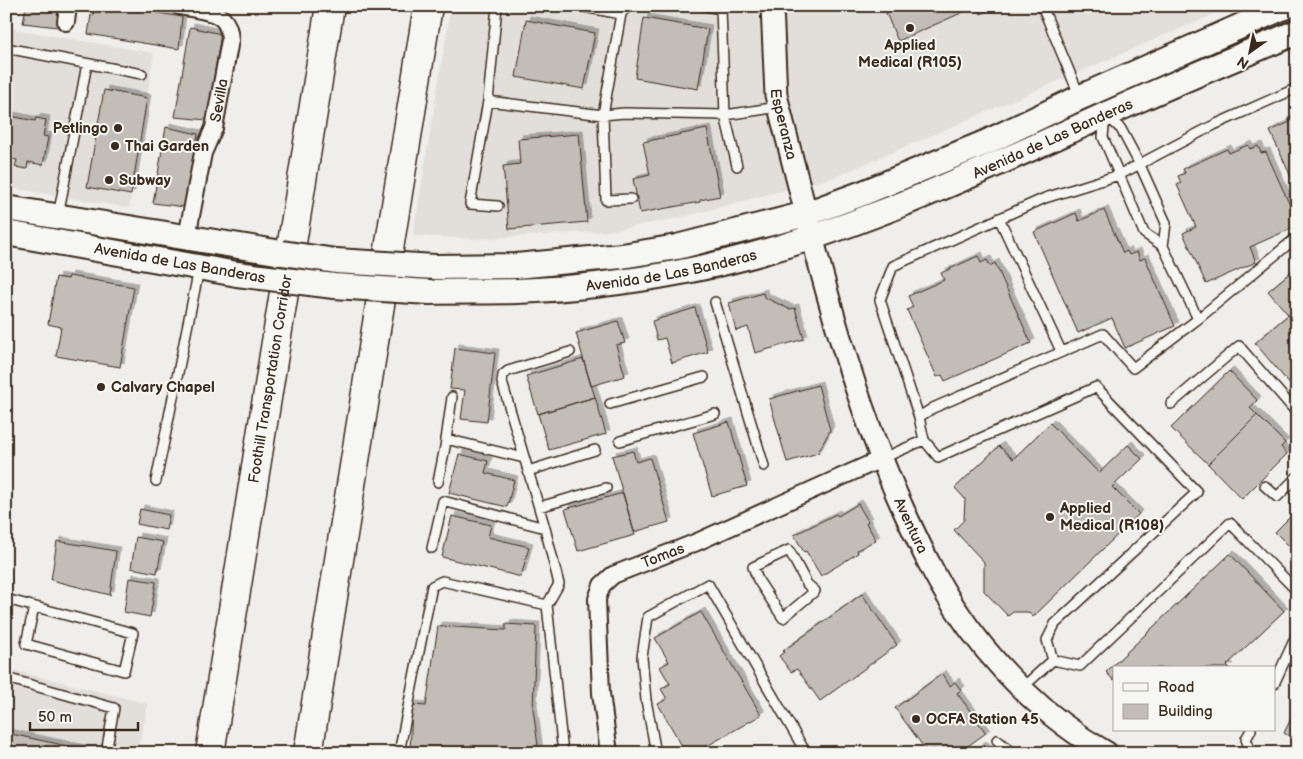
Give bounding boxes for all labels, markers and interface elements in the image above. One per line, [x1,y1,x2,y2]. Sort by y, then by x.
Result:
marker: Applied Medical (R105) [904,22,916,34]
north arrow [1226,28,1276,78]
place label: Applied Medical (R105) [858,36,962,72]
text: N [1234,52,1252,72]
street label: Sevilla [206,77,233,124]
street label: Esperanza [766,88,801,162]
street label: Avenida de Las Banderas [970,94,1136,183]
place label: Petlingo [53,119,108,138]
marker: Petlingo [112,122,124,134]
place label: Thai Garden [125,137,209,156]
marker: Thai Garden [109,140,121,152]
place label: Subway [119,171,171,190]
marker: Subway [103,174,115,186]
street label: Avenida de Las Banderas [93,239,267,288]
street label: Avenida de Las Banderas [585,245,760,296]
street label: Foothill Transportation Corridor [245,273,297,484]
place label: Calvary Chapel [111,378,215,397]
marker: Calvary Chapel [95,381,107,393]
street label: Aventura [889,495,932,557]
place label: Applied Medical (R108) [1059,499,1164,535]
marker: Applied Medical (R108) [1044,511,1056,523]
street label: Tomas [639,539,688,573]
legend [1113,666,1276,732]
text: Road [1158,678,1194,697]
scale bar [30,699,138,731]
text: Building [1158,702,1213,721]
text: 50 m [38,708,72,727]
place label: OCFA Station 45 [926,710,1039,729]
marker: OCFA Station 45 [910,713,922,725]

